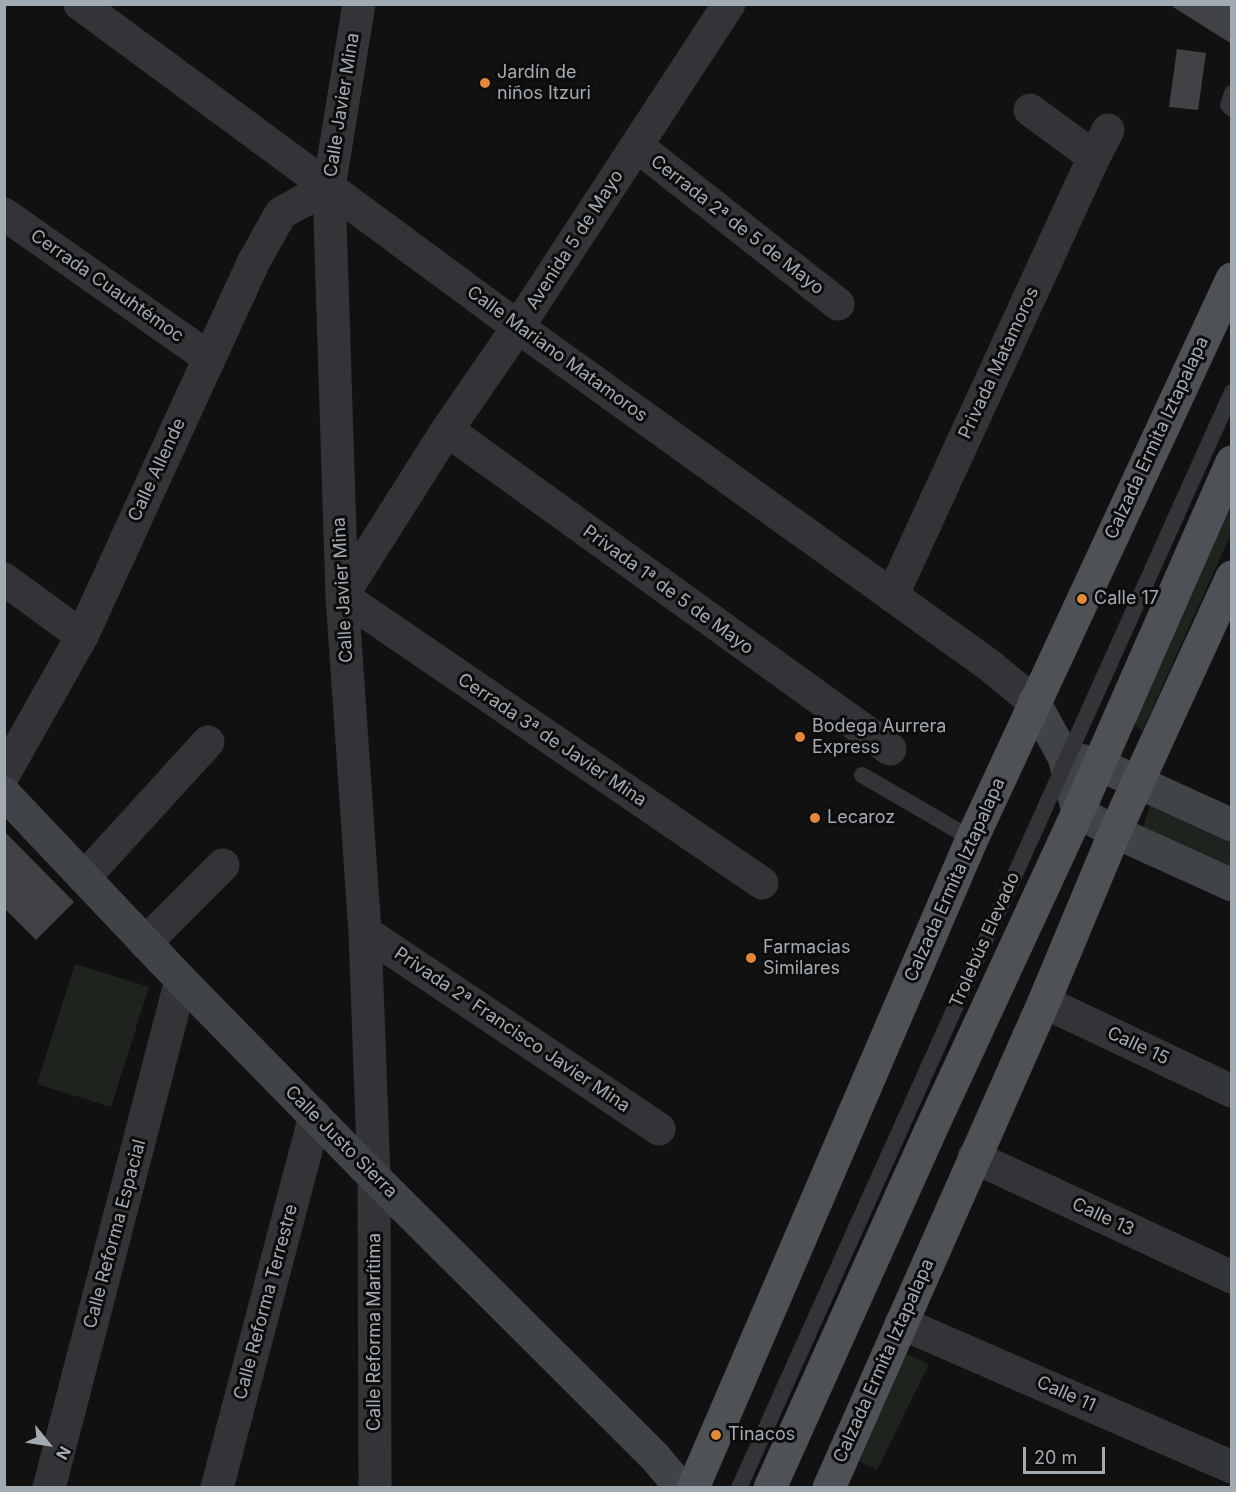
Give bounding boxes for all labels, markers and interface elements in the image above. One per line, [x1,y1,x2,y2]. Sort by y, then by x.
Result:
street label: Calle Javier Mina [320,31,364,179]
place label: Jardín de niños Itzuri [497,62,591,104]
marker: Jardín de niños Itzuri [478,76,492,90]
street label: Cerrada 2ª de 5 de Mayo [646,151,828,299]
street label: Avenida 5 de Mayo [522,166,628,314]
street label: Cerrada Cuauhtémoc [26,225,188,347]
street label: Calle Mariano Matamoros [463,281,651,427]
street label: Privada Matamoros [954,284,1044,442]
street label: Calzada Ermita Iztapalapa [1101,333,1213,543]
street label: Calle Allende [124,415,190,525]
street label: Calle Javier Mina [328,517,358,663]
street label: Privada 1ª de 5 de Mayo [579,521,757,659]
place label: Calle 17 [1094,588,1159,610]
marker: Calle 17 [1075,592,1089,606]
street label: Cerrada 3ª de Javier Mina [454,669,650,811]
place label: Bodega Aurrera Express [812,716,946,758]
marker: Bodega Aurrera Express [793,730,807,744]
street label: Calzada Ermita Iztapalapa [900,775,1010,985]
place label: Lecaroz [827,807,895,829]
marker: Lecaroz [808,811,822,825]
street label: Trolebús Elevado [945,869,1025,1011]
place label: Farmacias Similares [763,937,850,980]
street label: Privada 2ª Francisco Javier Mina [390,943,634,1117]
marker: Farmacias Similares [744,951,758,965]
street label: Calle 15 [1104,1022,1172,1070]
street label: Calle Justo Sierra [280,1081,402,1203]
street label: Calle Reforma Espacial [79,1137,151,1331]
street label: Calle 13 [1069,1193,1137,1241]
street label: Calle Reforma Terrestre [230,1202,302,1402]
street label: Calle Reforma Marítima [364,1233,386,1431]
street label: Calzada Ermita Iztapalapa [829,1256,939,1466]
street label: Calle 11 [1033,1371,1099,1417]
north arrow [18,1414,78,1474]
place label: Tinacos [728,1424,795,1446]
marker: Tinacos [709,1428,723,1442]
scale bar [1026,1435,1108,1473]
text: N [52,1443,75,1463]
text: 20 m [1034,1447,1077,1468]

